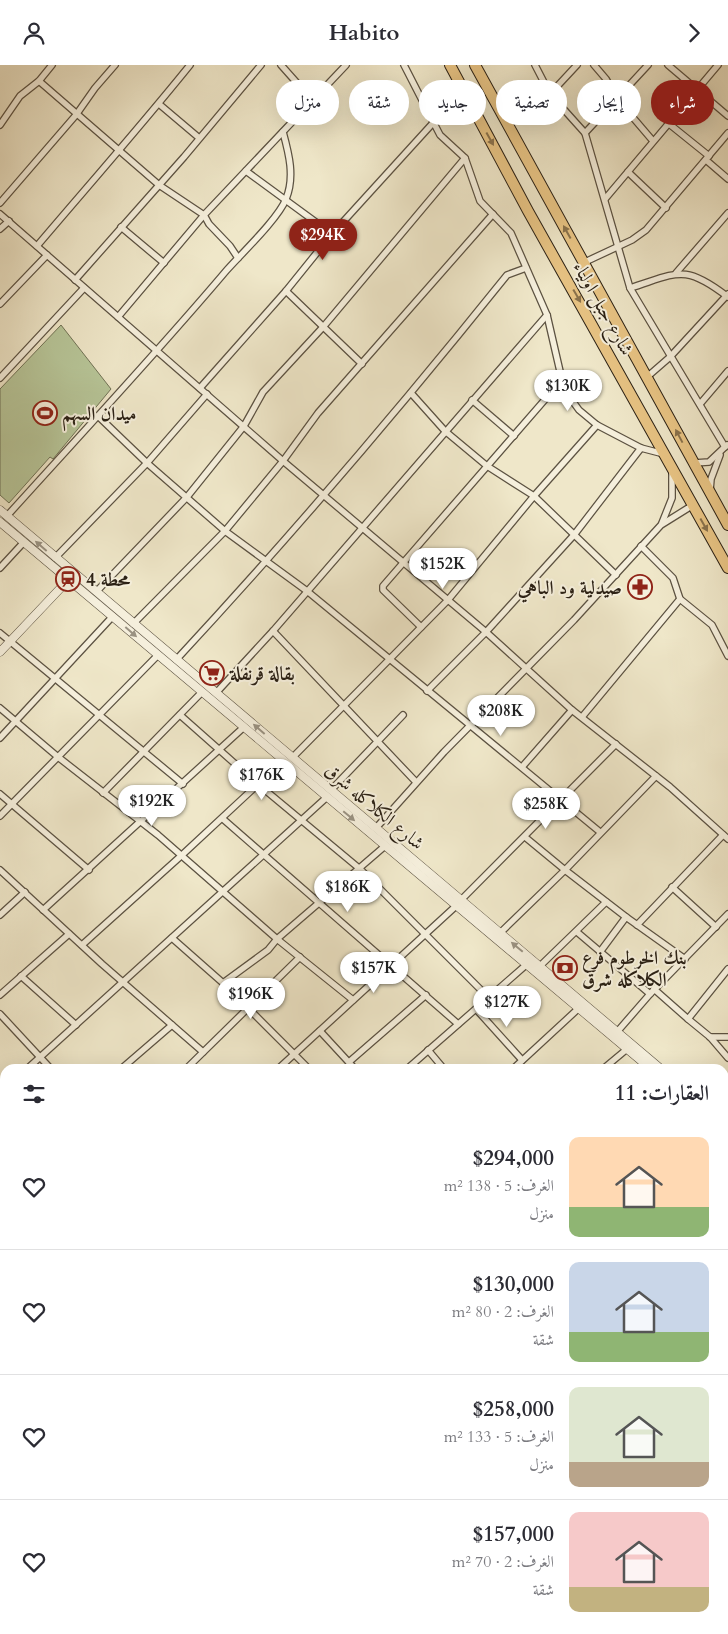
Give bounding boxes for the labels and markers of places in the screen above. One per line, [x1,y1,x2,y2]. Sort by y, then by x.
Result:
pin: $294K [288,219,358,261]
pin: $130K [533,369,603,412]
sports icon: ميدان السهم [32,400,58,426]
place label: ميدان السهم [62,401,136,431]
pin: $152K [408,547,478,590]
station icon: محطة 4 [55,566,81,592]
place label: محطة 4 [86,567,131,593]
pharmacy icon: صيدلية ود الباهي [627,574,653,600]
place label: صيدلية ود الباهي [517,575,622,603]
supermarket icon: بقالة قرنفلة [199,660,225,686]
place label: بقالة قرنفلة [229,661,295,687]
pin: $208K [466,695,536,737]
pin: $176K [227,759,297,801]
pin: $192K [117,785,187,827]
pin: $258K [511,787,581,830]
pin: $186K [313,871,383,913]
place label: بنك الخرطوم فرع الكلاكله شرق [582,945,687,993]
pin: $157K [339,951,409,994]
bank icon: بنك الخرطوم فرع الكلاكله شرق [552,955,578,981]
pin: $196K [216,977,286,1020]
pin: $127K [472,985,542,1028]

